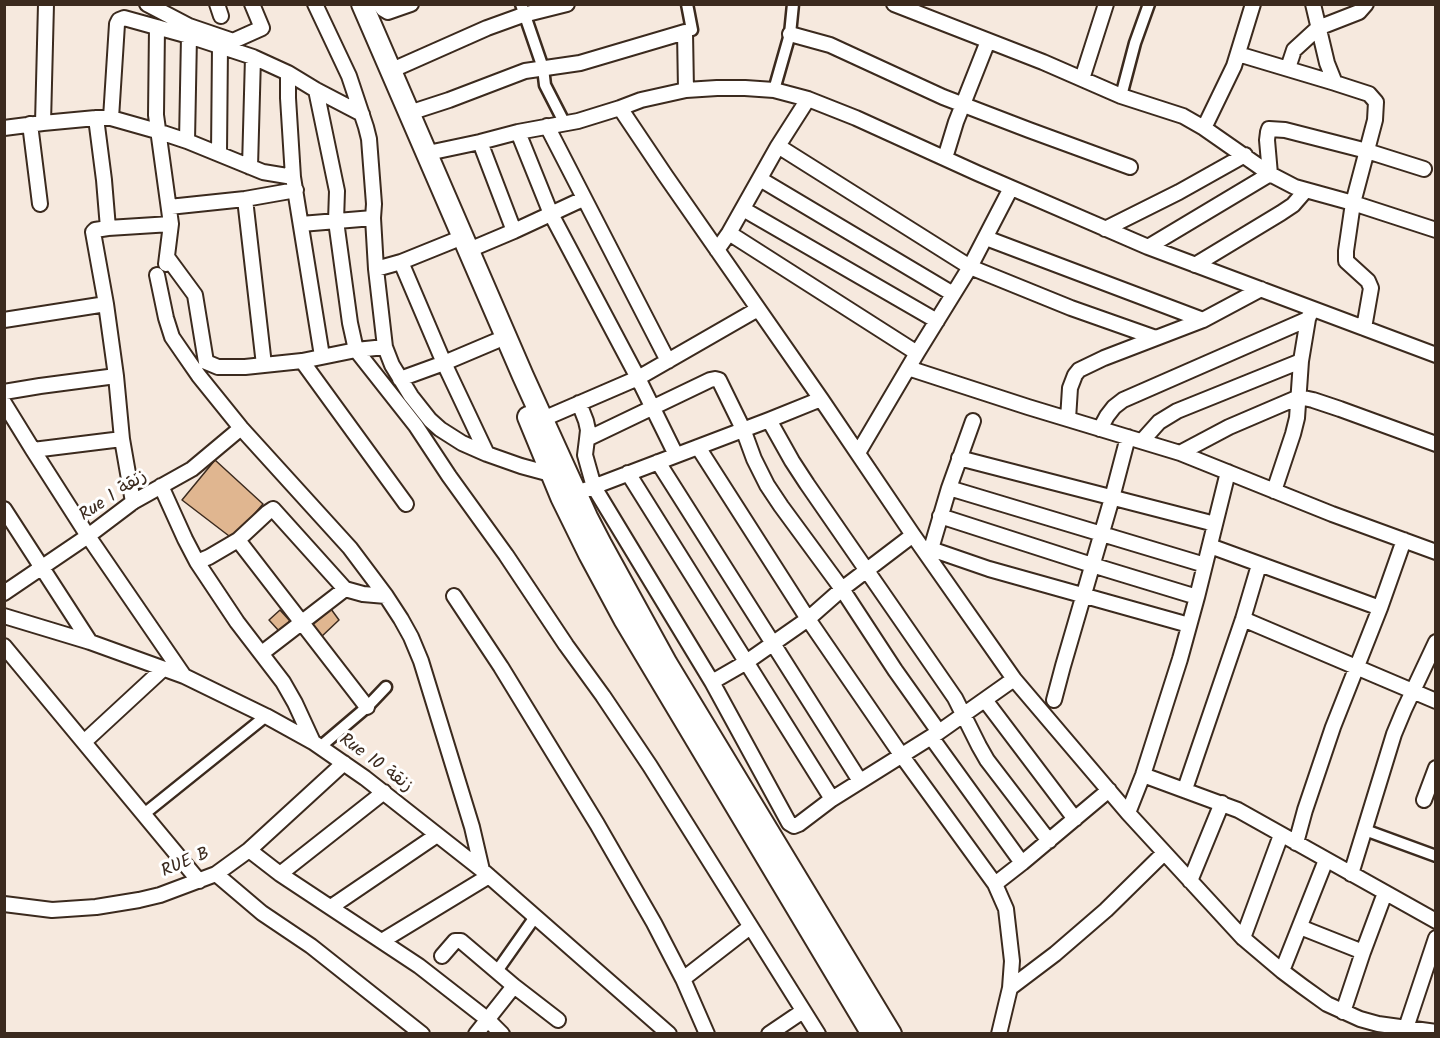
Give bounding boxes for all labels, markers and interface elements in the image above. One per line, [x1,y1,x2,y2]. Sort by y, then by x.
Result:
street label: Rue 1 زنقة [76,467,152,527]
street label: Rue 10 زنقة [334,730,416,798]
street label: RUE B [159,844,213,884]

